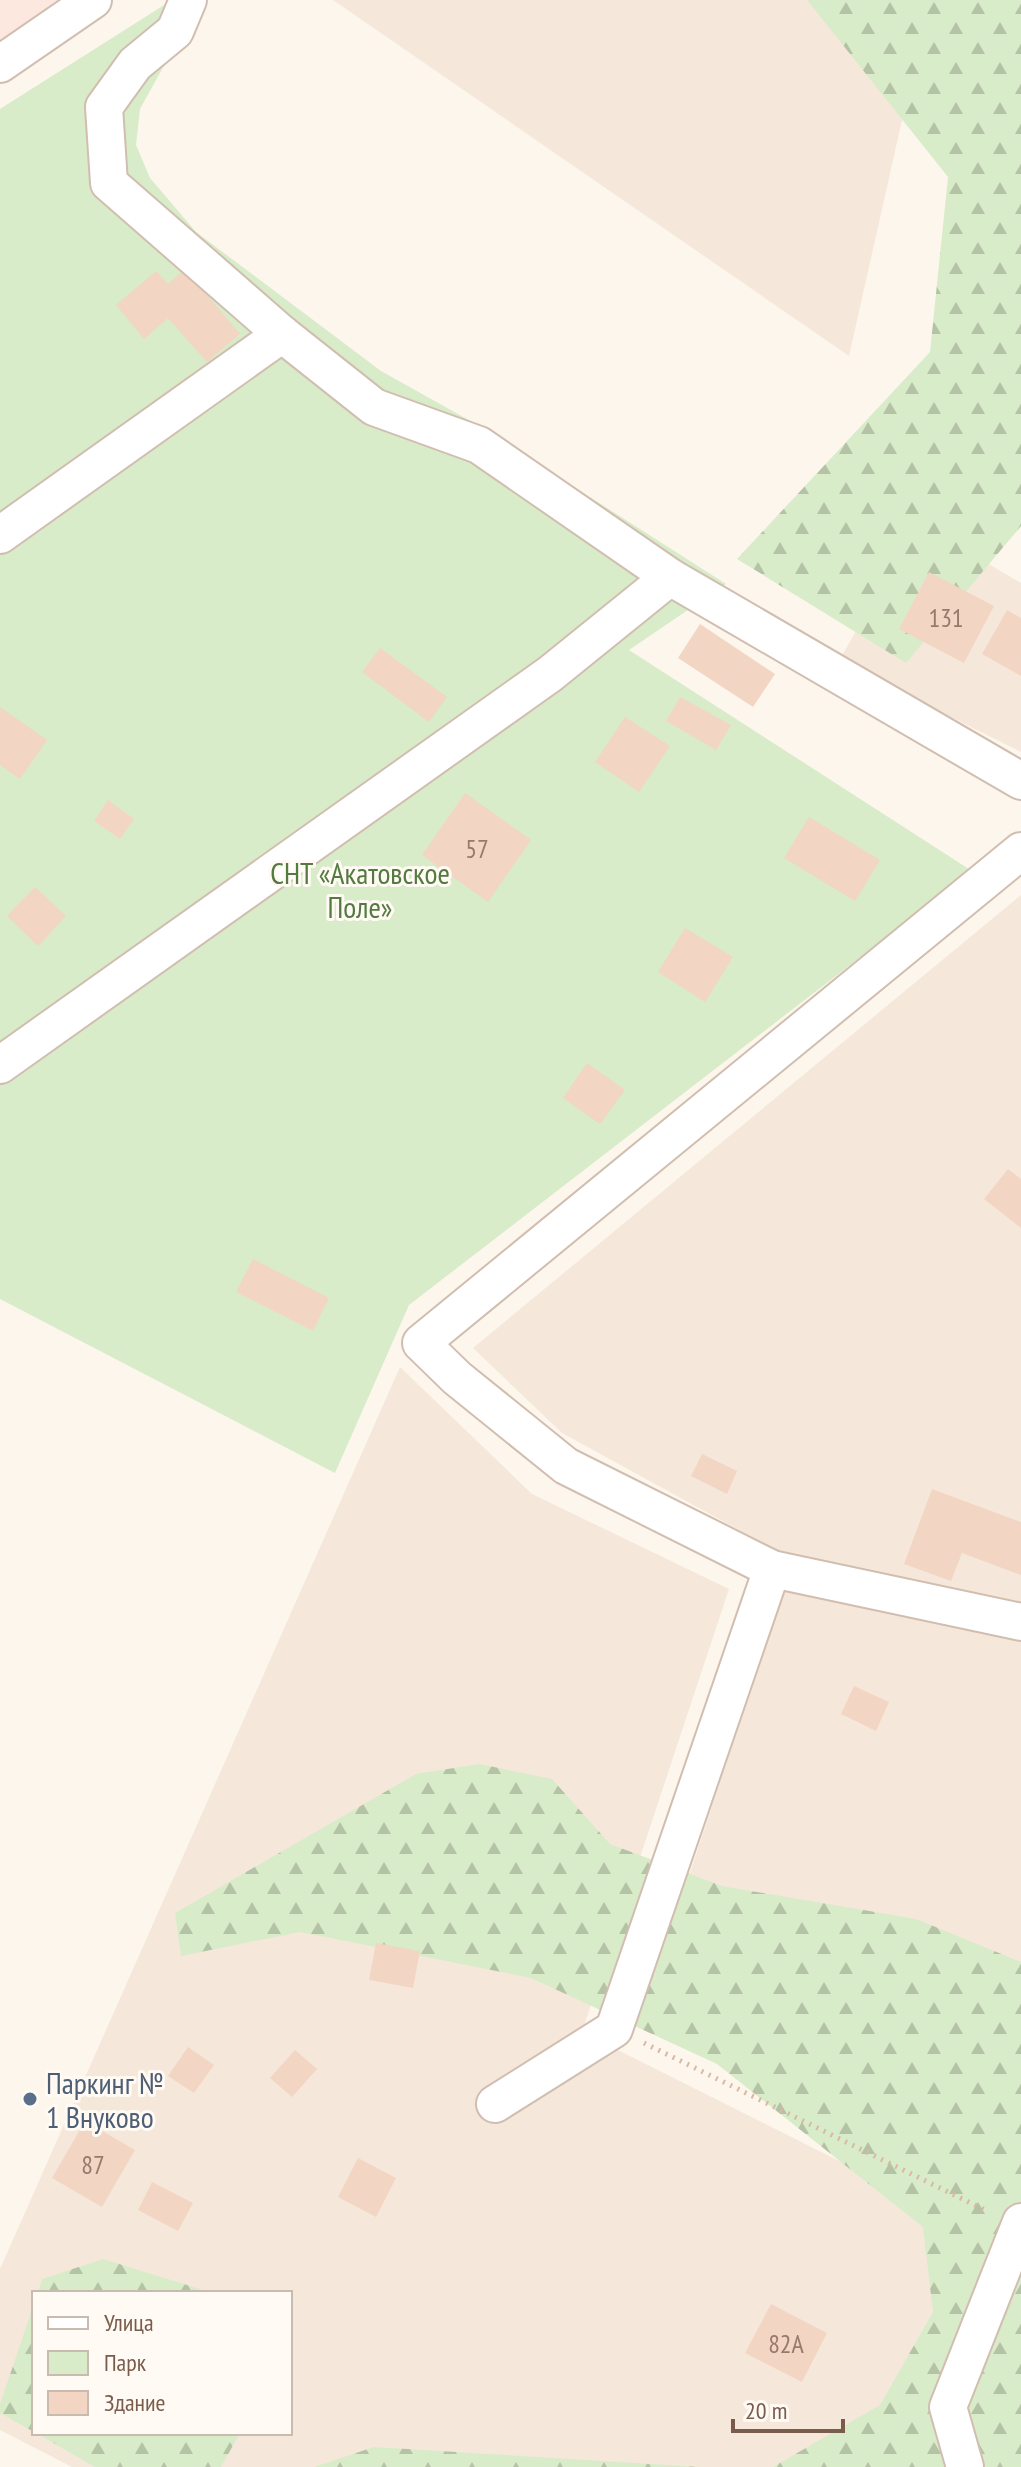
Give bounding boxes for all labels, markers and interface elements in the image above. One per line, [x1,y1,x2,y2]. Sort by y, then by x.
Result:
house number: 131 [928,601,964,634]
house number: 57 [465,832,489,865]
park label: СНТ «Акатовское Поле» [270,853,450,926]
place label: Паркинг № 1 Внуково [46,2063,164,2136]
marker: Паркинг № 1 Внуково [21,2090,39,2108]
house number: 87 [81,2148,105,2181]
legend [32,2291,292,2435]
text: Улица [104,2307,154,2338]
house number: 82А [768,2327,805,2360]
text: Парк [104,2347,147,2378]
scale bar [733,2383,843,2433]
text: Здание [104,2387,165,2418]
text: 20 m [745,2395,787,2426]

